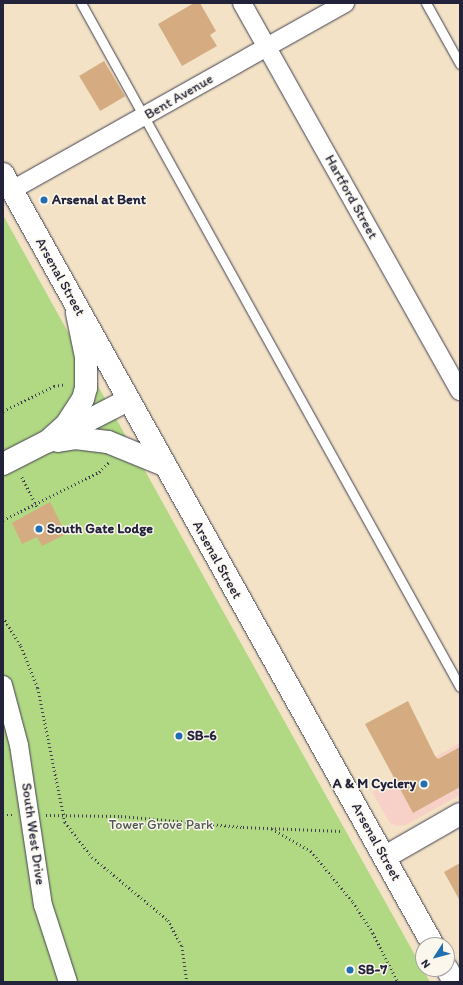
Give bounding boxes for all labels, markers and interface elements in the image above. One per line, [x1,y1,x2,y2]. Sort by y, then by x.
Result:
street label: Bent Avenue [142,71,216,123]
street label: Hartford Street [321,152,381,242]
place label: Arsenal at Bent [52,192,146,208]
marker: Arsenal at Bent [39,195,49,205]
street label: Arsenal Street [32,235,88,319]
street label: Arsenal Street [189,518,245,602]
place label: South Gate Lodge [47,521,153,537]
marker: South Gate Lodge [34,524,44,534]
place label: SB-6 [187,728,217,744]
marker: SB-6 [174,731,184,741]
place label: A & M Cyclery [333,776,416,792]
marker: A & M Cyclery [419,779,429,789]
street label: South West Drive [18,782,48,886]
street label: Arsenal Street [348,800,404,884]
park label: Tower Grove Park [109,817,213,833]
north arrow [415,937,455,977]
text: N [418,957,433,971]
place label: SB-7 [358,962,387,978]
marker: SB-7 [345,965,355,975]

